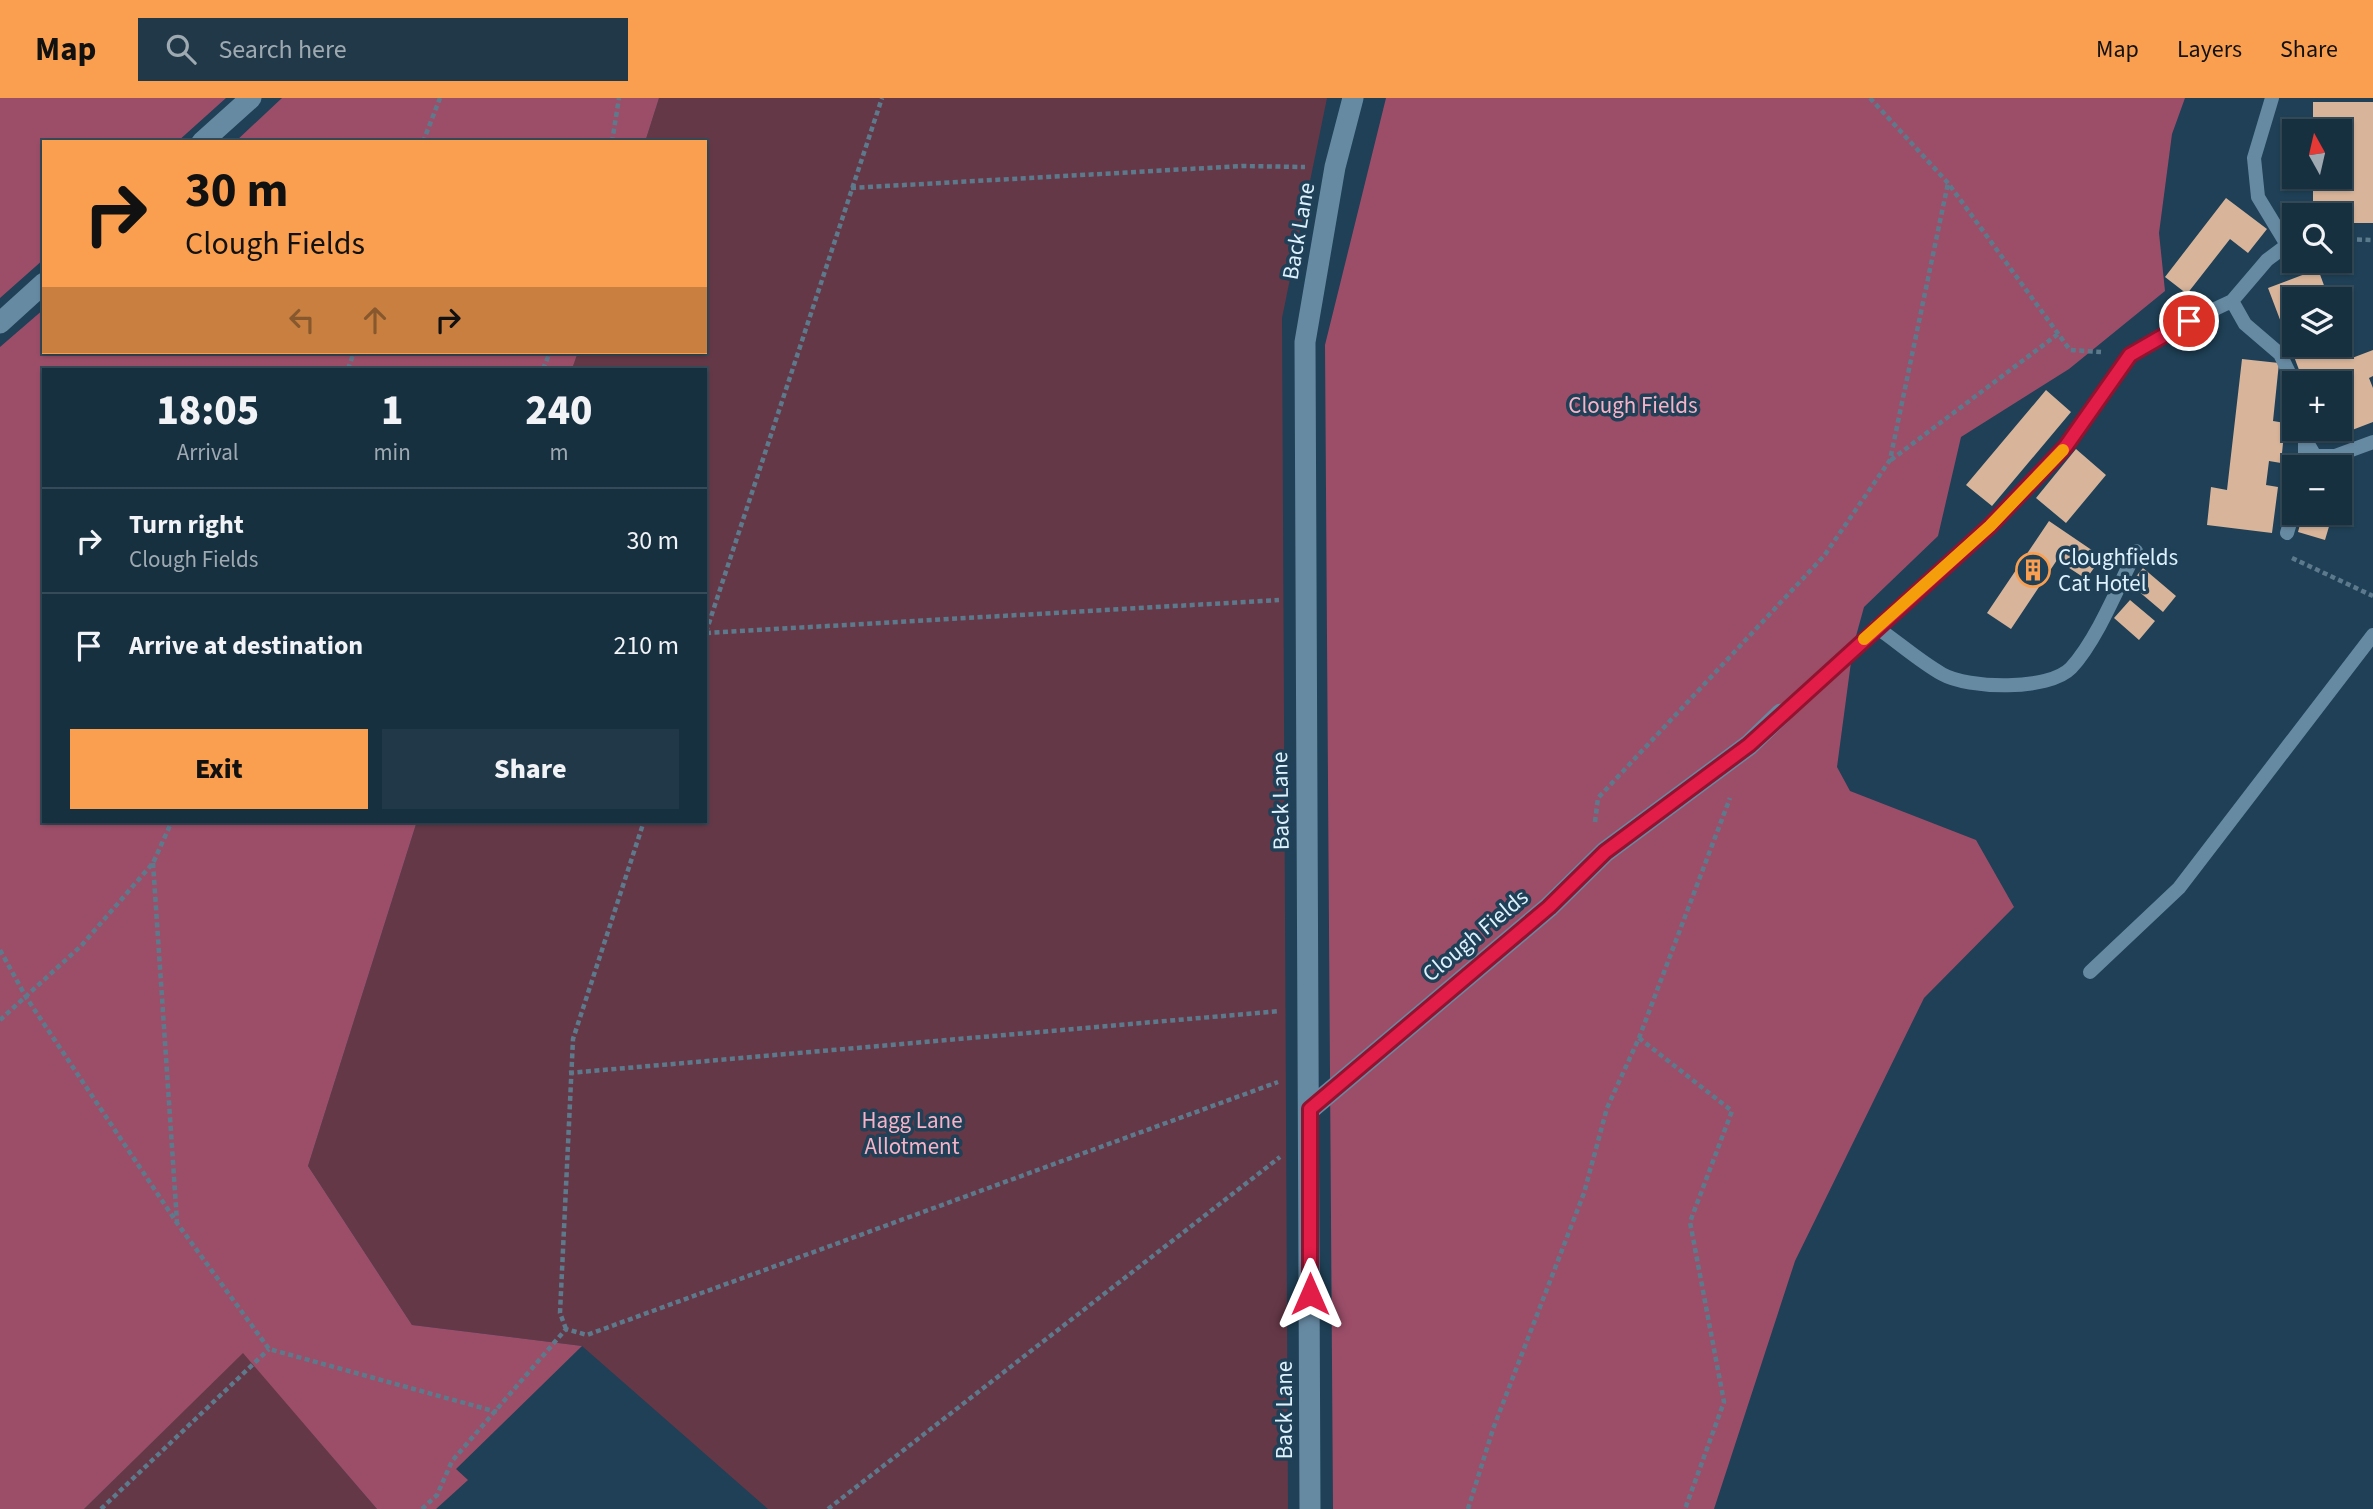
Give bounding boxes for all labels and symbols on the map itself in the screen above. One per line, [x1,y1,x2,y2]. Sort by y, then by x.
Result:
north arrow [2282,119,2352,189]
street label: Back Lane [1274,180,1323,282]
pin [2159,291,2219,351]
park label: Clough Fields [1568,389,1698,422]
place label: Cloughfields Cat Hotel [2058,541,2178,600]
building icon: Cloughfields Cat Hotel [2014,551,2052,589]
street label: Back Lane [1263,752,1298,850]
street label: Clough Fields [1415,881,1535,990]
park label: Hagg Lane Allotment [861,1104,963,1163]
position arrow [1273,1257,1347,1331]
street label: Back Lane [1268,1361,1301,1459]

